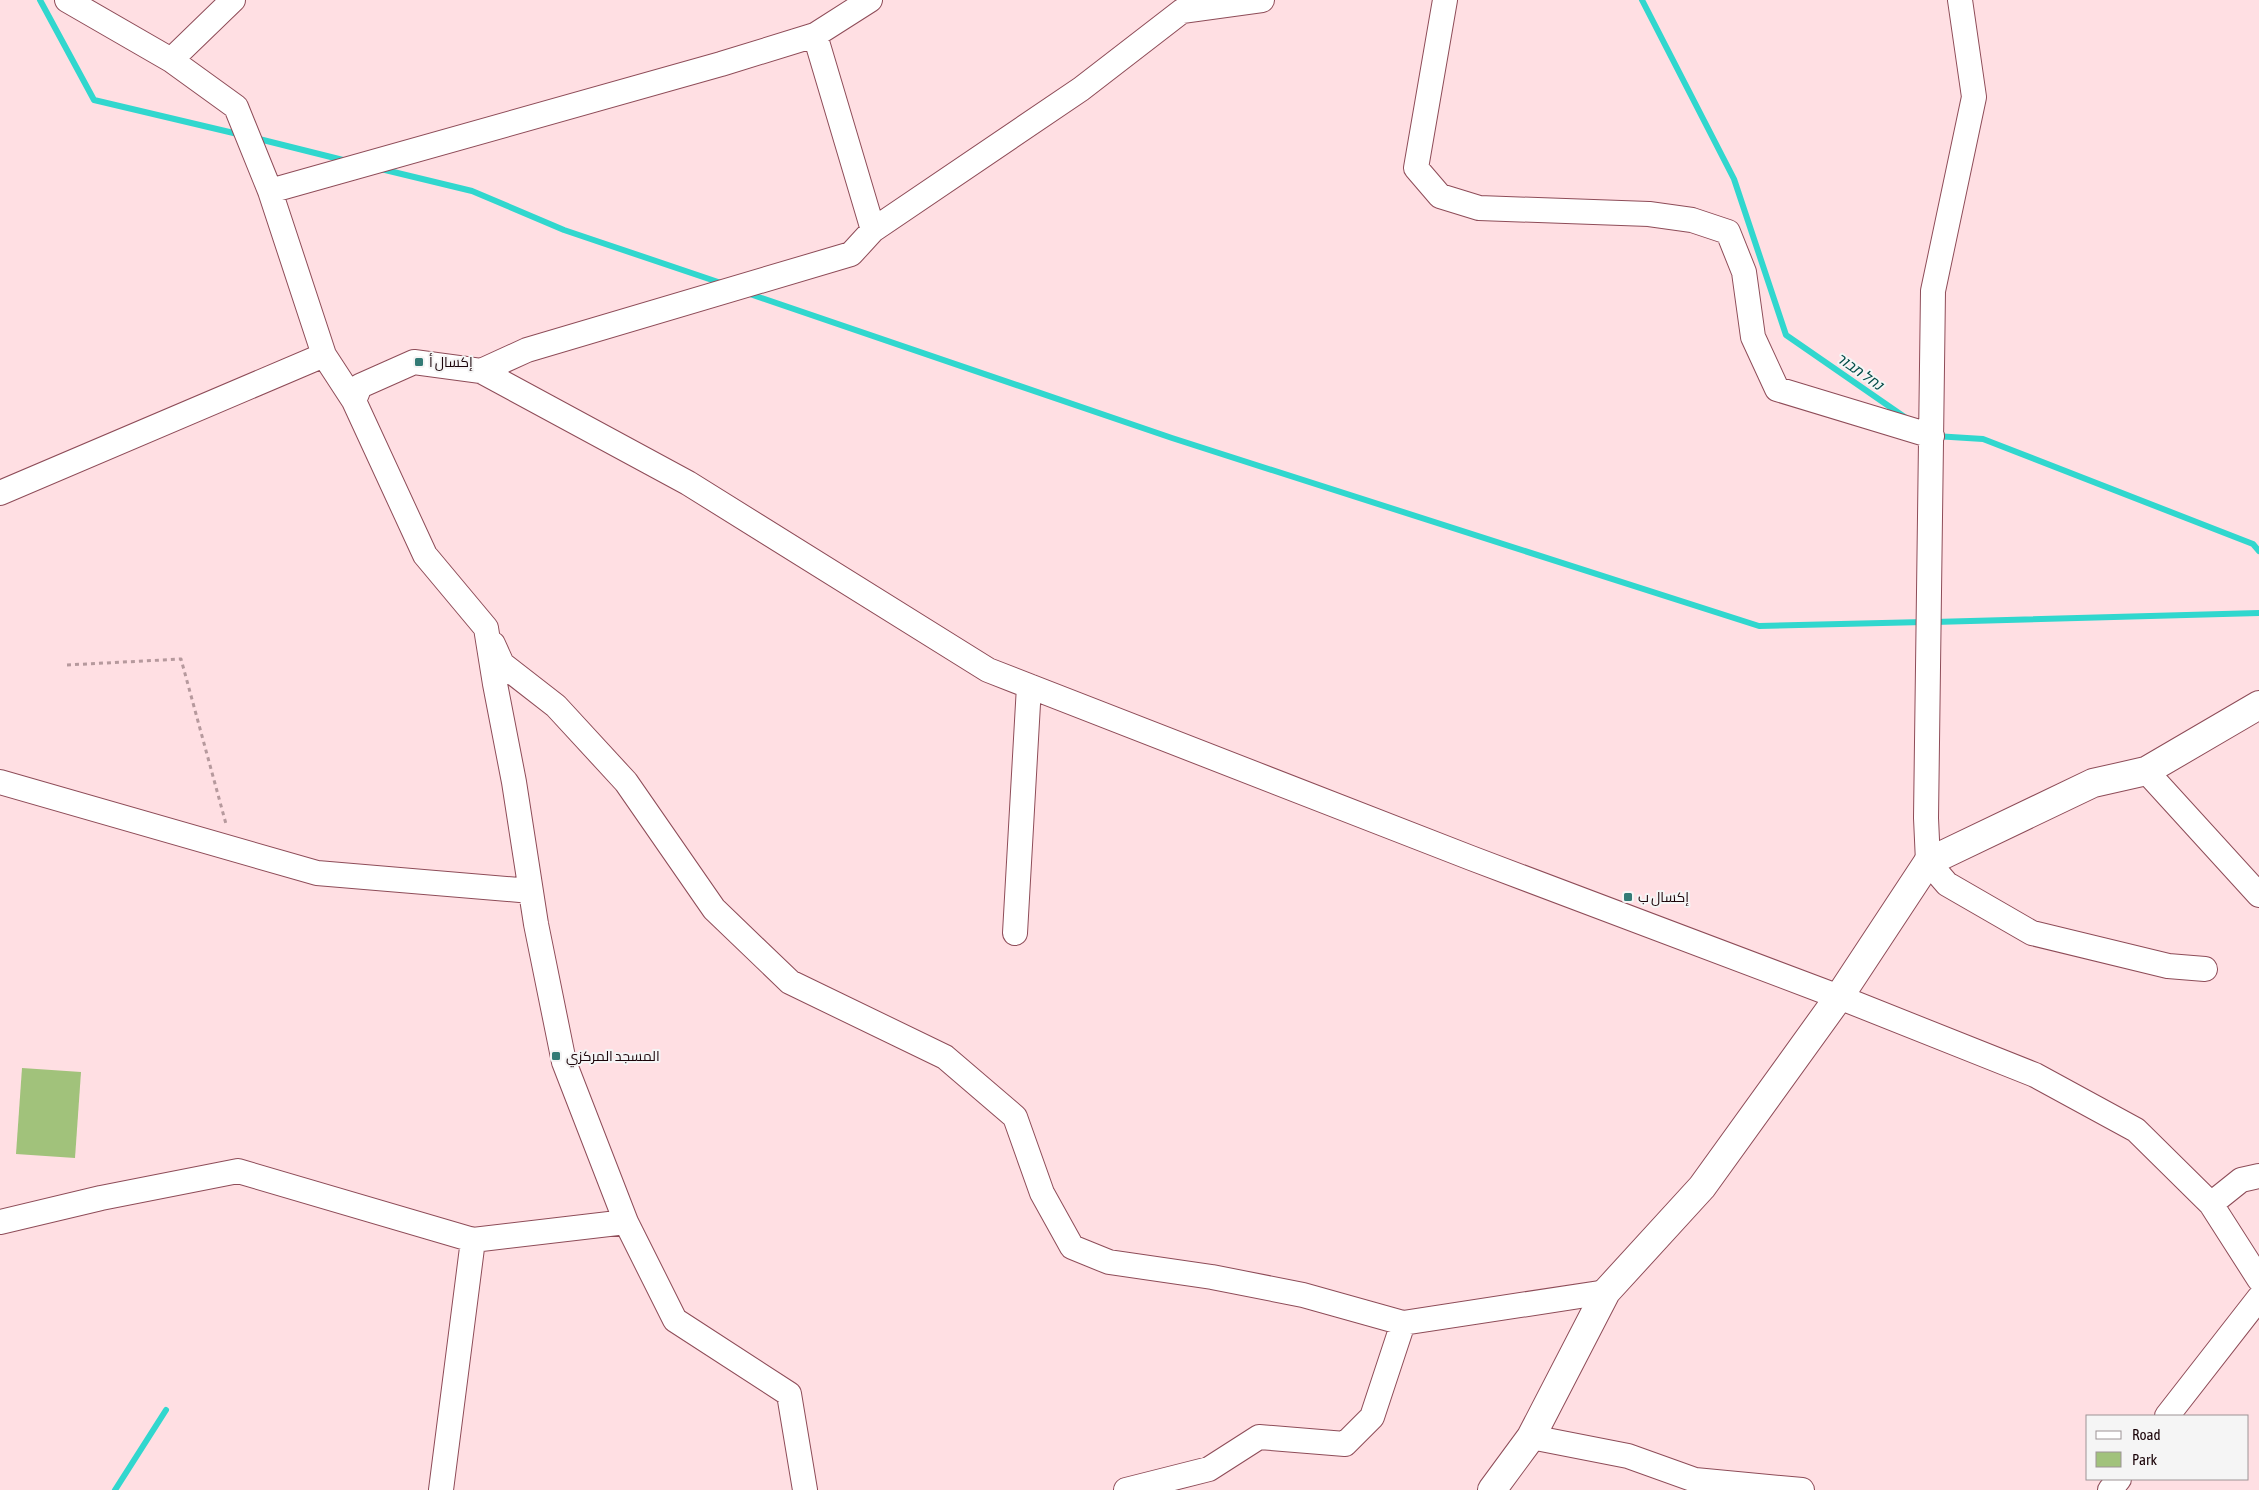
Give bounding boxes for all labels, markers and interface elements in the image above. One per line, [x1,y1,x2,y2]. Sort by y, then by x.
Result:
water label: נחל תבור [1833,349,1888,394]
place label: إكسال أ [429,353,473,371]
marker: إكسال أ [413,356,425,368]
place label: إكسال ب [1638,889,1689,906]
marker: إكسال ب [1622,891,1634,903]
place label: المسجد المركزي [566,1048,660,1068]
marker: المسجد المركزي [550,1050,562,1062]
legend [2086,1415,2249,1480]
text: Road [2132,1426,2161,1443]
text: Park [2132,1451,2157,1468]

